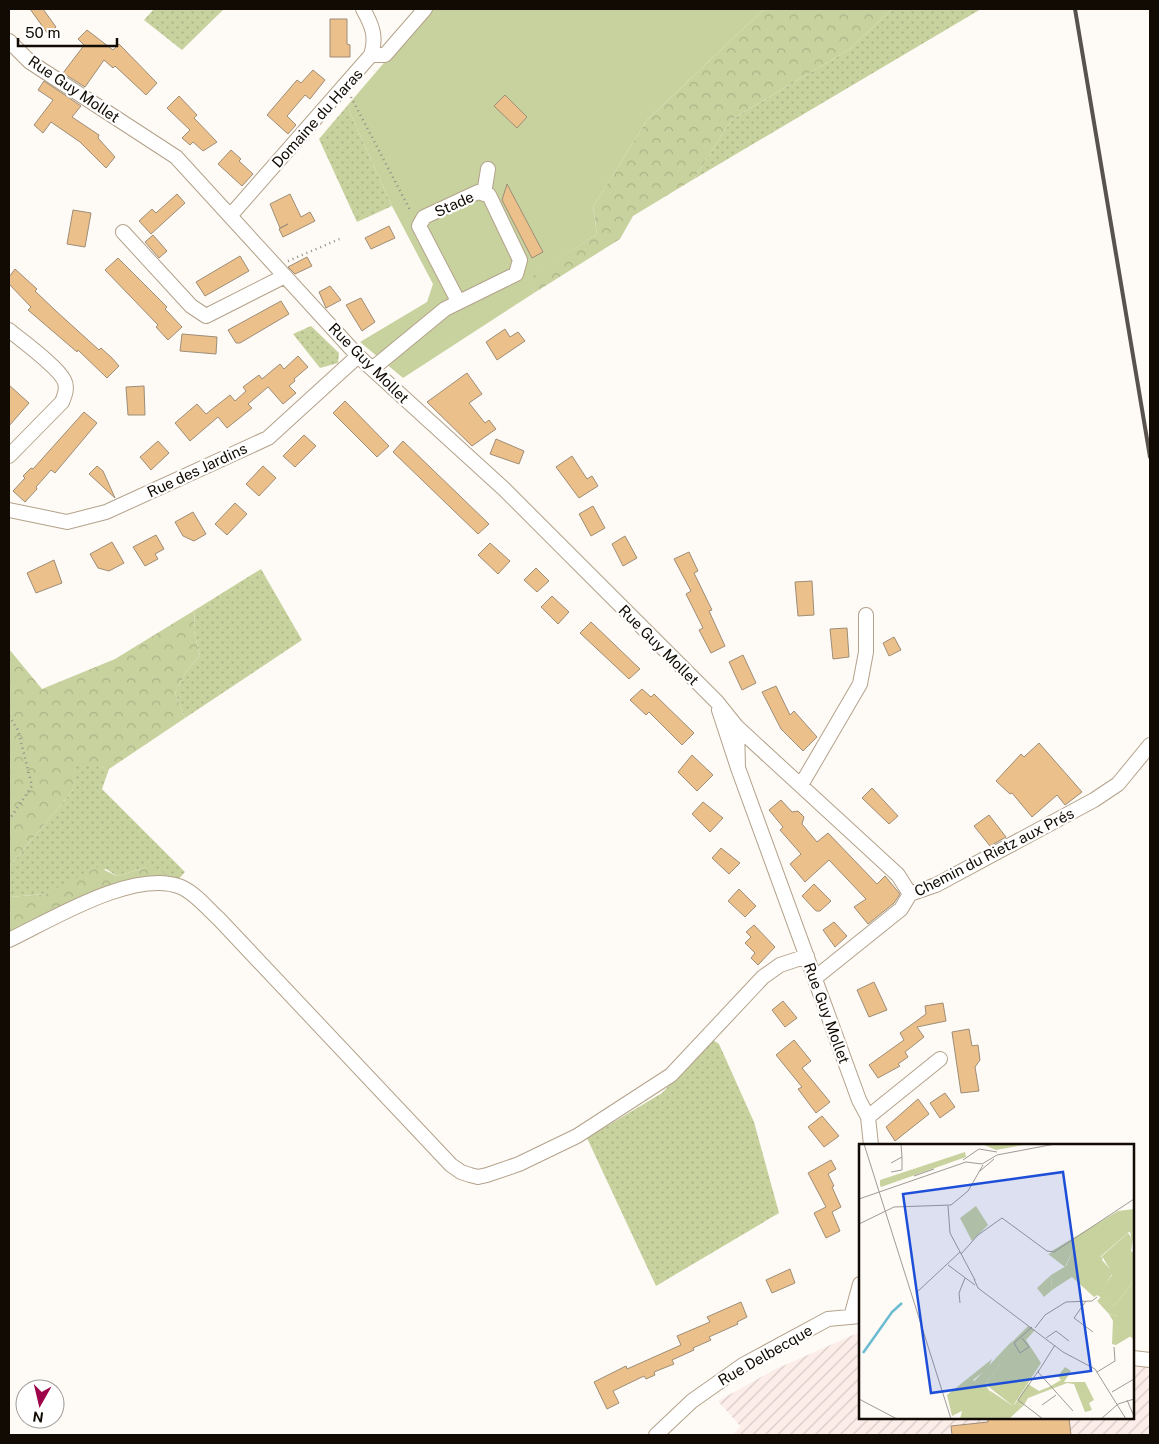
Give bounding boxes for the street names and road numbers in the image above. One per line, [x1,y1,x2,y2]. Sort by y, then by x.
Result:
street label: Rue Guy Mollet [25,52,123,126]
street label: Domaine du Haras [268,65,366,171]
street label: Stade [432,188,476,220]
street label: Rue Guy Mollet [325,319,413,407]
street label: Rue des Jardins [144,439,250,501]
street label: Rue Guy Mollet [615,601,703,689]
street label: Chemin du Rietz aux Prés [911,804,1077,900]
street label: Rue Guy Mollet [801,960,853,1066]
street label: Rue Delbecque [715,1321,815,1389]

